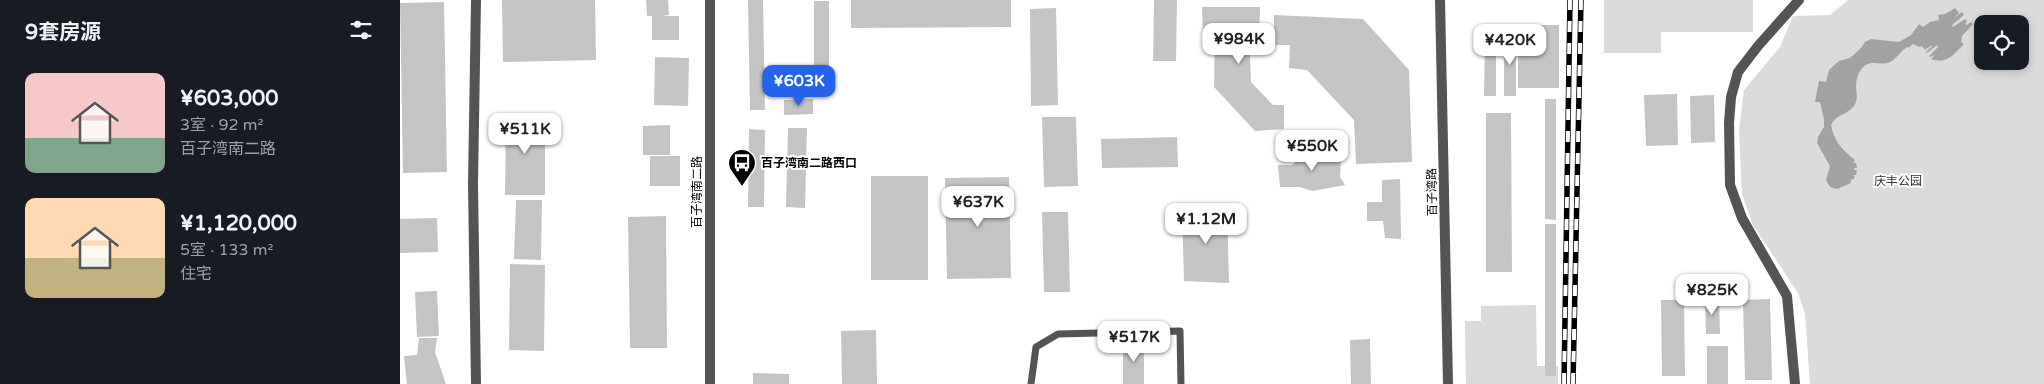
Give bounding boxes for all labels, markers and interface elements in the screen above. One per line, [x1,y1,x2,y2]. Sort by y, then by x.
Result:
map controls [1974,15,2029,70]
button: locate [1974,15,2029,70]
icon: filters [347,16,375,44]
text: 9套房源 [25,20,101,45]
pin: ¥984K [1204,22,1274,65]
pin: ¥420K [1475,23,1545,66]
text: ¥984K [1213,29,1265,49]
text: ¥420K [1484,30,1536,50]
pin: ¥603K [764,64,834,107]
text: ¥603K [773,71,825,91]
text: ¥603,000 [180,86,278,111]
icon: home [65,93,125,153]
pin: ¥511K [490,112,560,155]
text: 3室 · 92 m² [180,115,263,135]
text: ¥511K [499,119,551,139]
pin: ¥550K [1277,130,1347,172]
text: ¥550K [1286,136,1338,156]
text: 百子湾南二路 [180,139,276,159]
bus stop icon: 百子湾南二路西口 [727,148,757,187]
street label: 百子湾南二路 [690,156,704,228]
place label: 百子湾南二路西口 [761,156,857,170]
street label: 百子湾路 [1425,168,1439,216]
park label: 庆丰公园 [1874,174,1922,188]
pin: ¥637K [943,186,1013,228]
text: ¥637K [952,192,1004,212]
pin: ¥1.12M [1165,202,1247,245]
text: ¥1.12M [1176,209,1236,229]
text: ¥1,120,000 [180,211,297,236]
icon: home [65,218,125,278]
text: 5室 · 133 m² [180,240,273,260]
text: 住宅 [180,264,212,284]
pin: ¥825K [1677,274,1747,316]
text: ¥825K [1686,280,1738,300]
pin: ¥517K [1099,320,1169,363]
text: ¥517K [1108,327,1160,347]

